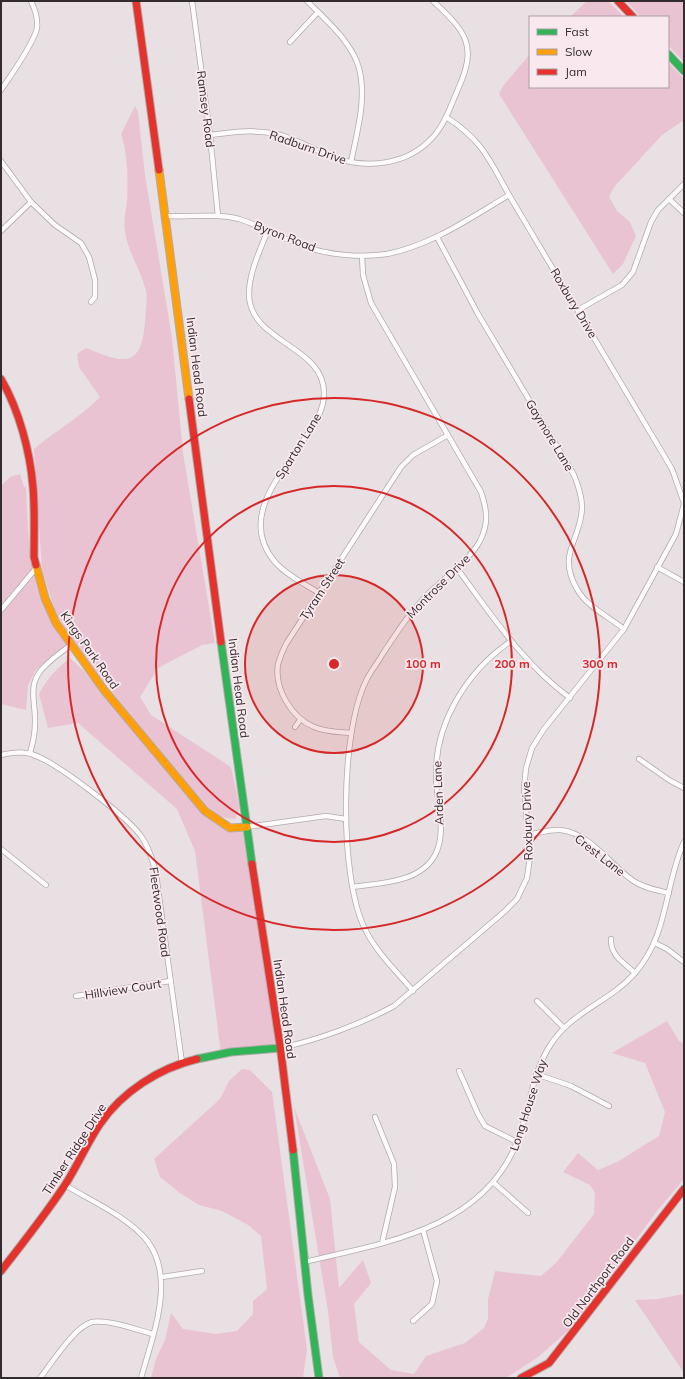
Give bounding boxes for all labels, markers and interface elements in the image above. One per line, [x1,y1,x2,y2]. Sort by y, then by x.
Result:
legend [529,16,669,88]
text: Fast [565,24,589,39]
text: Slow [565,44,593,59]
text: Jam [565,64,587,79]
street label: Ramsey Road [194,70,218,148]
street label: Radburn Drive [268,127,348,167]
street label: Byron Road [252,217,318,255]
street label: Roxbury Drive [547,265,601,341]
street label: Indian Head Road [183,316,211,418]
street label: Gaymore Lane [523,396,577,474]
street label: Sparton Lane [272,410,324,482]
street label: Montrose Drive [403,551,473,621]
street label: Tyram Street [296,555,348,623]
street label: Kings Park Road [58,608,122,692]
street label: Indian Head Road [225,637,253,739]
text: 100 m [405,656,441,671]
text: 200 m [494,656,530,671]
text: 300 m [582,656,618,671]
centre of rings [327,657,341,671]
street label: Arden Lane [429,761,447,825]
street label: Roxbury Drive [518,781,536,861]
street label: Crest Lane [572,831,628,879]
street label: Fleetwood Road [146,866,174,958]
street label: Indian Head Road [271,958,299,1060]
street label: Hillview Court [84,976,162,1002]
street label: Long House Way [506,1057,550,1153]
street label: Timber Ridge Drive [39,1100,109,1198]
street label: Old Northport Road [559,1234,637,1330]

